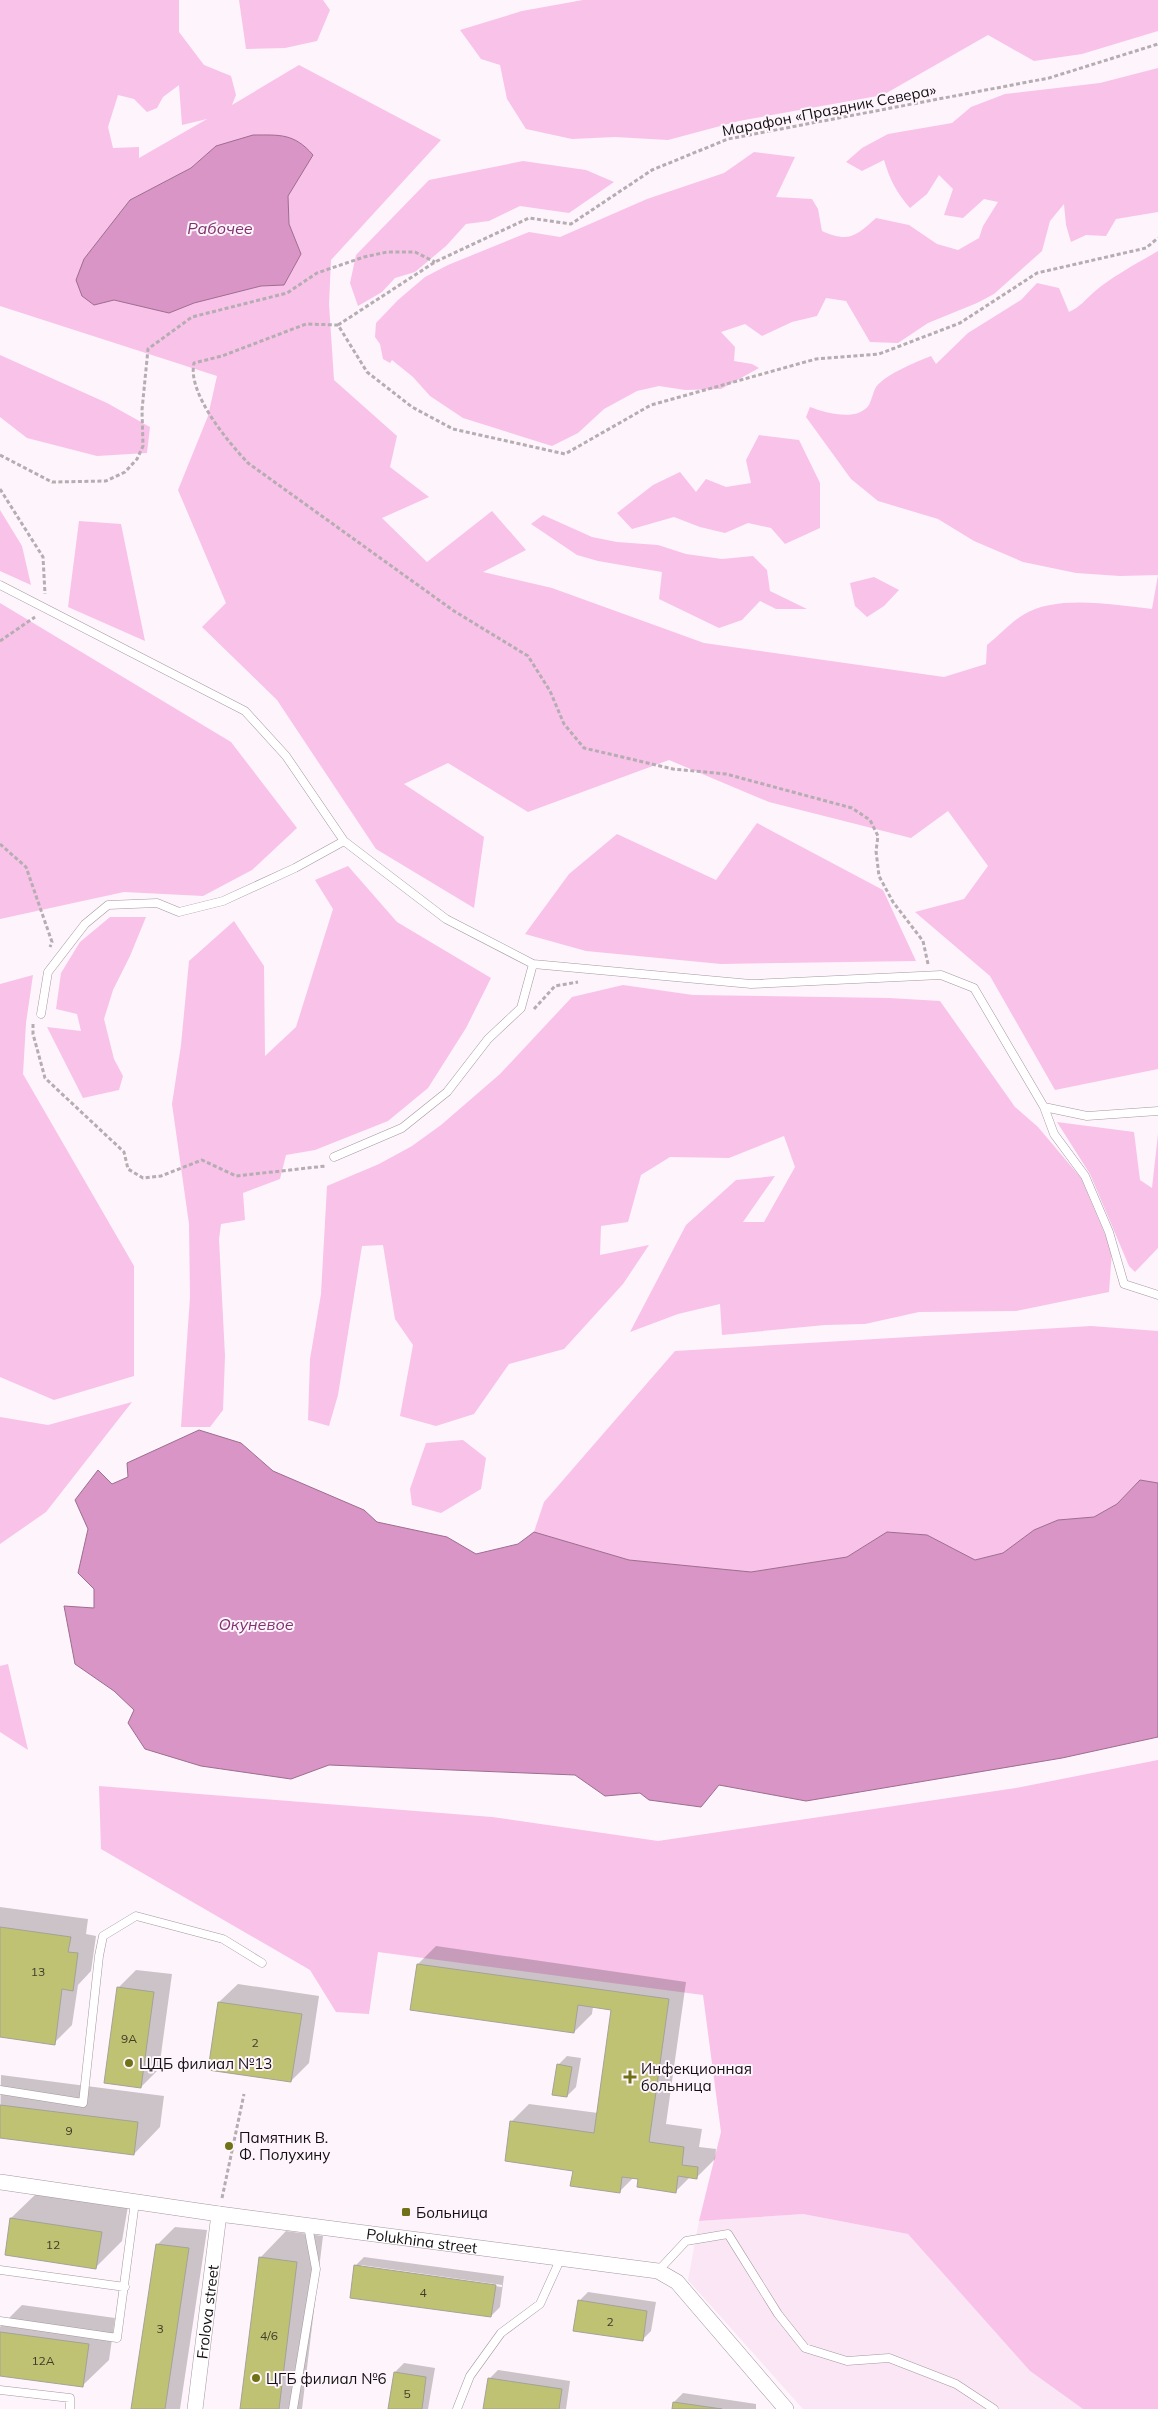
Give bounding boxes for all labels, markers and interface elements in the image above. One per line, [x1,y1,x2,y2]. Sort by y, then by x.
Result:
street label: Марафон «Праздник Севера» [720,80,938,140]
water label: Рабочее [187,218,253,238]
water label: Окуневое [218,1614,294,1634]
house number: 13 [31,1964,45,1979]
house number: 9А [121,2031,137,2046]
house number: 2 [251,2035,259,2050]
place label: ЦДБ филиал №13 [139,2054,272,2073]
marker: ЦДБ филиал №13 [123,2057,135,2069]
place label: Инфекционная больница [641,2059,752,2095]
marker: Инфекционная больница [623,2070,637,2084]
house number: 9 [65,2123,73,2138]
place label: Памятник В. Ф. Полухину [239,2128,330,2164]
marker: Памятник В. Ф. Полухину [223,2140,235,2152]
place label: Больница [416,2203,488,2222]
marker: Больница [400,2206,412,2218]
street label: Polukhina street [365,2224,479,2257]
house number: 12 [46,2237,60,2252]
street label: Frolova street [192,2264,222,2360]
house number: 4 [419,2285,427,2300]
house number: 2 [606,2314,614,2329]
house number: 3 [156,2321,164,2336]
house number: 4/6 [260,2328,278,2343]
house number: 12А [31,2353,55,2368]
place label: ЦГБ филиал №6 [266,2369,387,2388]
marker: ЦГБ филиал №6 [250,2372,262,2384]
house number: 5 [403,2386,411,2401]

